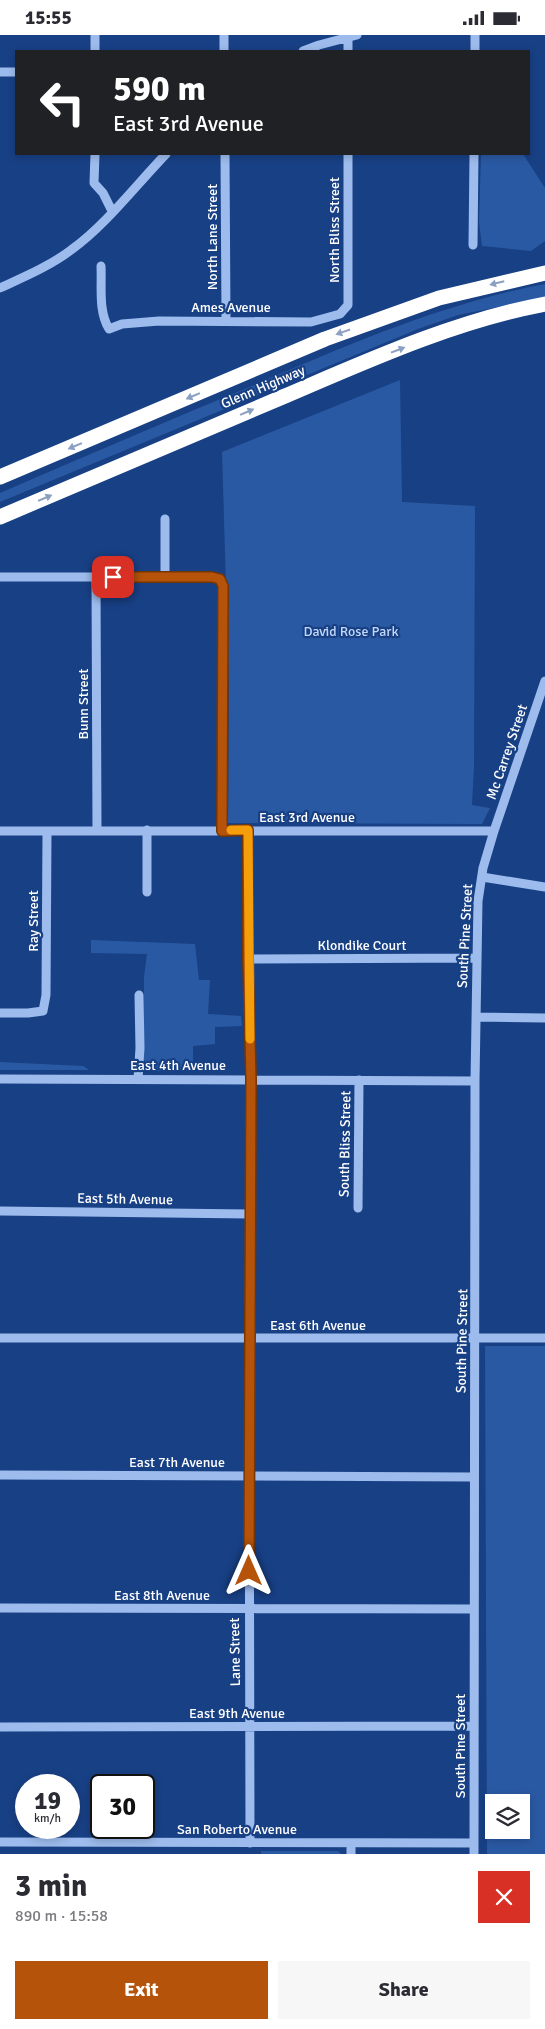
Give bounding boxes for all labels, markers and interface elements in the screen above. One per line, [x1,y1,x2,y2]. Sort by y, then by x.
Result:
text: 15:55 [25,6,72,30]
text: 590 m [113,67,206,110]
icon: left [30,70,95,135]
text: East 3rd Avenue [113,110,264,137]
street label: North Bliss Street [326,177,343,283]
street label: North Lane Street [204,184,221,290]
one-way arrow [490,280,505,288]
street label: Ames Avenue [191,299,271,316]
one-way arrow [335,329,350,336]
one-way arrow [391,346,406,354]
street label: Glenn Highway [218,361,308,412]
one-way arrow [186,392,200,400]
one-way arrow [240,407,254,415]
one-way arrow [67,442,82,450]
one-way arrow [38,493,52,501]
pin [92,556,134,598]
icon: arrive [99,563,127,591]
park label: David Rose Park [304,623,398,640]
street label: Bunn Street [75,668,92,739]
street label: Mc Carrey Street [483,702,531,802]
street label: East 3rd Avenue [259,809,355,826]
street label: South Pine Street [454,883,476,989]
street label: Ray Street [25,890,42,952]
street label: Klondike Court [318,937,407,954]
street label: East 4th Avenue [130,1057,226,1074]
street label: South Bliss Street [336,1091,354,1197]
street label: East 5th Avenue [77,1190,173,1208]
street label: South Pine Street [453,1289,471,1393]
street label: East 6th Avenue [270,1317,366,1334]
street label: East 7th Avenue [129,1454,225,1471]
position arrow [222,1544,274,1596]
street label: East 8th Avenue [114,1587,210,1604]
street label: Lane Street [226,1618,244,1686]
street label: South Pine Street [452,1694,469,1798]
street label: East 9th Avenue [189,1705,285,1722]
speed limit sign: 30 [90,1774,155,1839]
text: 19 [34,1785,61,1816]
map controls [485,1794,530,1839]
button: layers [485,1794,530,1839]
text: km/h [34,1811,61,1826]
street label: San Roberto Avenue [177,1821,297,1838]
text: 3 min [15,1868,87,1905]
button: close [478,1871,530,1923]
text: 890 m · 15:58 [15,1906,108,1926]
button: Exit [15,1961,268,2019]
button: Share [278,1961,530,2019]

